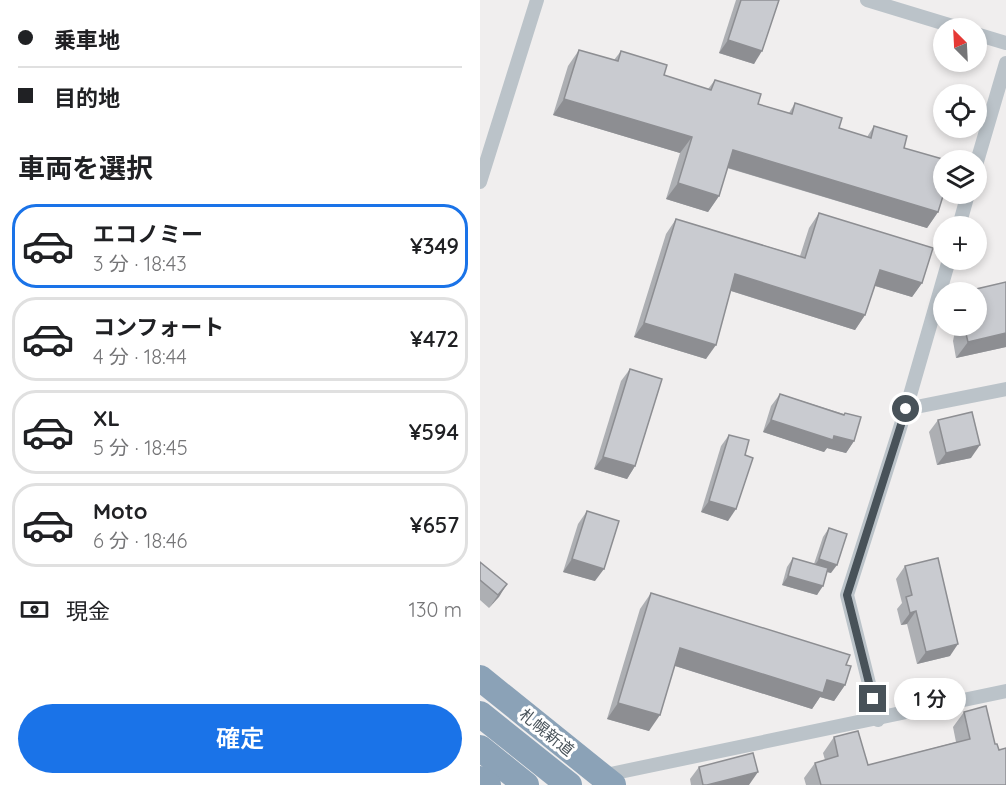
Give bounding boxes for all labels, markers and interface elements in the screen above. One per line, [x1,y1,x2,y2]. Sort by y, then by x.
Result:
north arrow [933,18,987,72]
map controls [933,18,987,336]
text: 乗車地 [54,26,120,54]
text: 目的地 [54,84,120,112]
button: locate [933,84,987,138]
button: layers [933,150,987,204]
text: 車両を選択 [18,151,153,185]
button: + [933,216,987,270]
icon: car [21,219,75,273]
text: エコノミー [93,220,203,248]
text: ¥349 [410,232,459,260]
text: 3 分 · 18:43 [93,251,187,276]
button: − [933,282,987,336]
icon: car [21,312,75,366]
text: コンフォート [93,313,224,341]
text: ¥472 [410,325,459,353]
text: 4 分 · 18:44 [93,344,187,369]
route start [892,395,919,422]
text: XL [93,404,120,432]
icon: car [21,405,75,459]
text: ¥594 [409,418,459,446]
text: 5 分 · 18:45 [93,435,188,460]
text: Moto [93,497,147,525]
icon: car [21,498,75,552]
text: ¥657 [410,511,459,539]
text: 6 分 · 18:46 [93,528,187,553]
icon: cash [18,593,51,626]
text: 現金 [66,597,110,625]
text: 130 m [409,597,462,622]
callout: 1 分 [894,678,966,720]
route end [859,685,886,712]
text: 1 分 [913,686,947,711]
button: 確定 [18,704,462,773]
street label: 札幌新道 [516,704,578,760]

